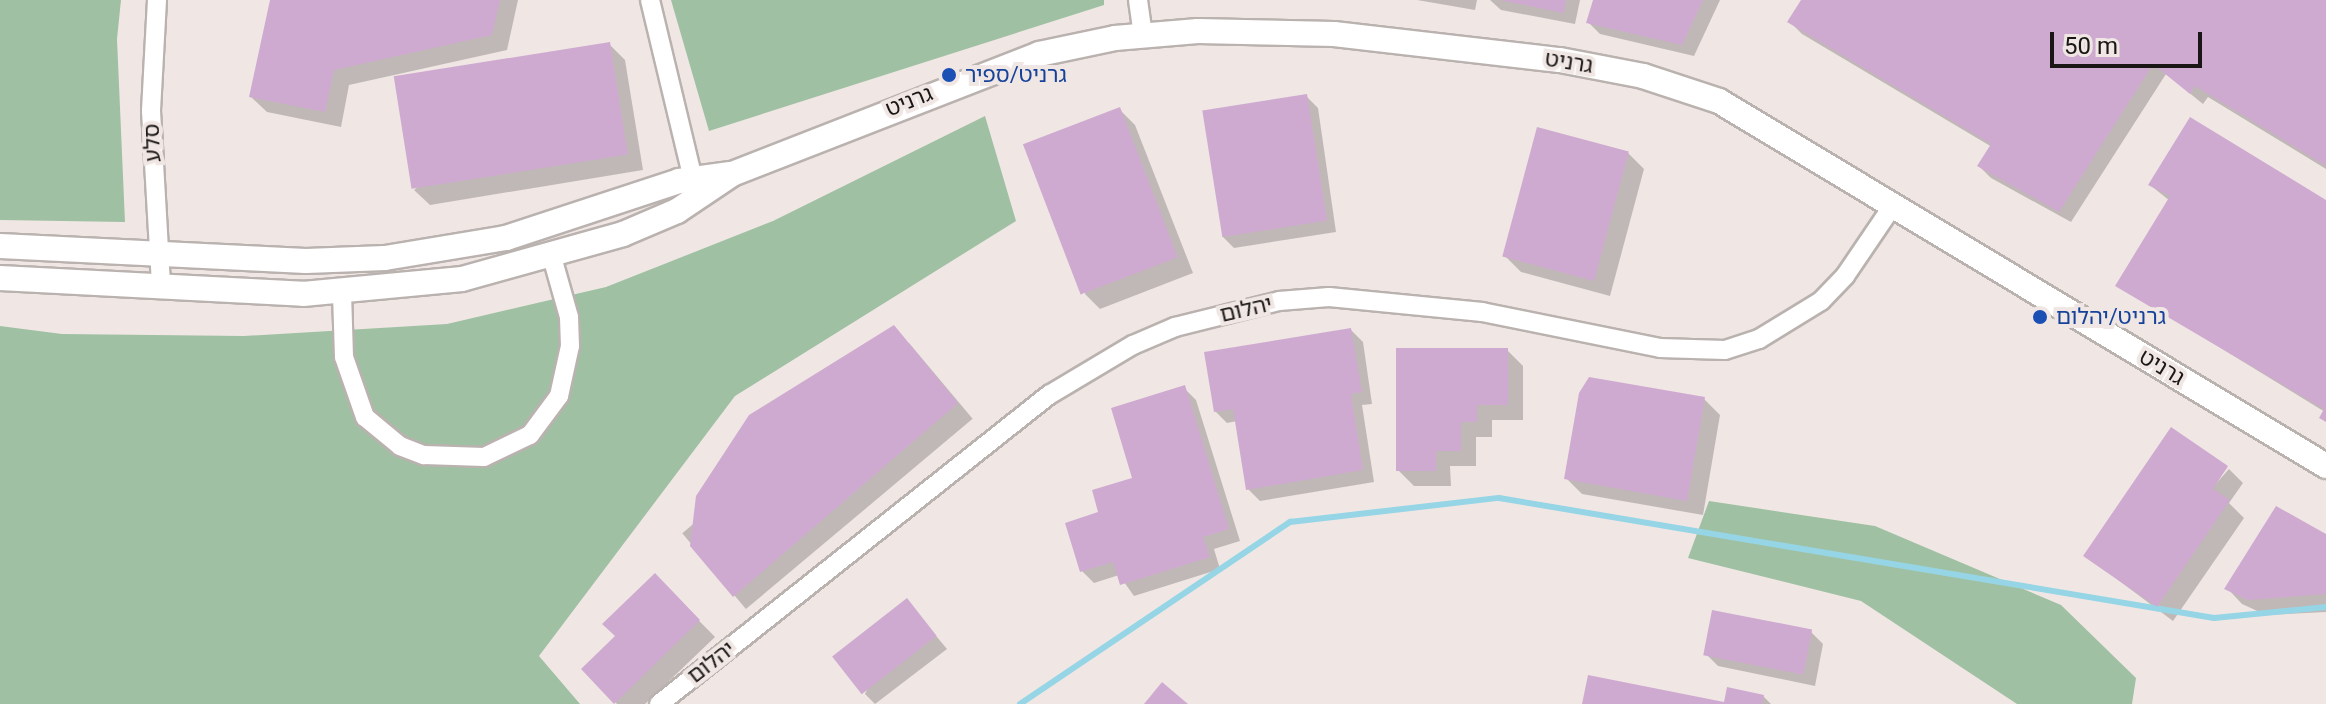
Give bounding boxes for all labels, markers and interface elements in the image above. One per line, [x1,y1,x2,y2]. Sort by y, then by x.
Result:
scale bar [2054,16,2206,66]
text: 50 m [2064,32,2118,60]
street label: גרניט [1543,45,1595,79]
place label: גרניט/ספיר [965,62,1067,88]
marker: גרניט/ספיר [940,66,958,84]
street label: גרניט [882,80,936,122]
street label: סלע [138,123,166,163]
street label: יהלום [1217,290,1275,328]
place label: גרניט/יהלום [2056,304,2166,330]
marker: גרניט/יהלום [2031,308,2049,326]
street label: גרניט [2135,343,2189,391]
street label: יהלום [682,635,740,689]

